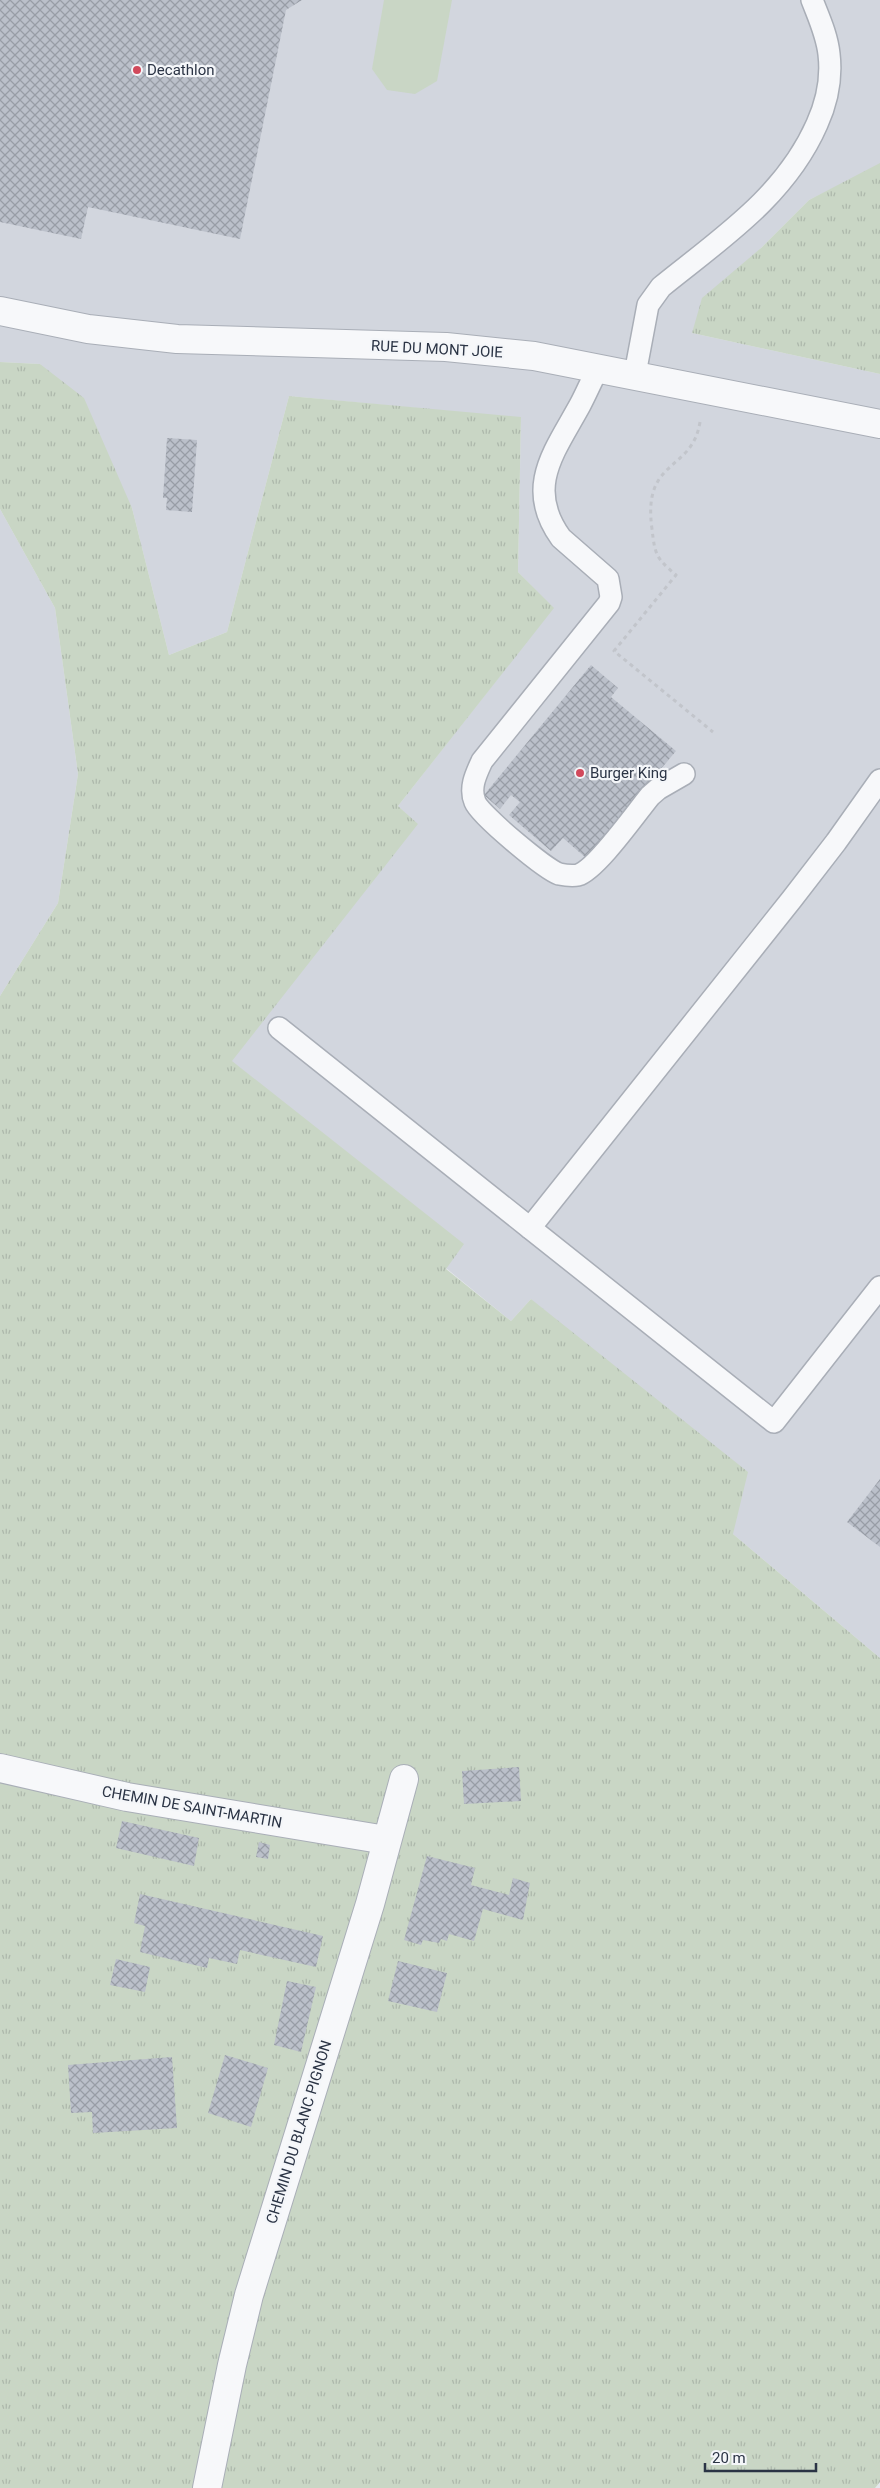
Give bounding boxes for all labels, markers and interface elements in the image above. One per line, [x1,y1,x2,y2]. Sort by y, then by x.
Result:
place label: Decathlon [147,61,214,79]
marker: Decathlon [131,64,143,76]
street label: RUE DU MONT JOIE [371,337,504,361]
place label: Burger King [590,764,668,782]
marker: Burger King [574,767,586,779]
street label: CHEMIN DE SAINT-MARTIN [100,1782,284,1832]
street label: CHEMIN DU BLANC PIGNON [262,2038,336,2226]
scale bar [705,2440,816,2472]
text: 20 m [712,2449,746,2467]

